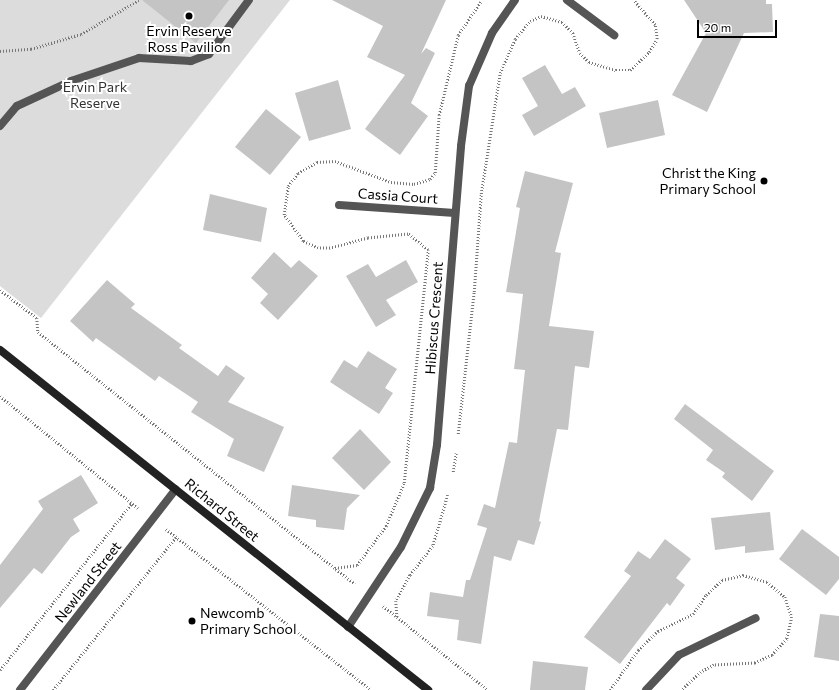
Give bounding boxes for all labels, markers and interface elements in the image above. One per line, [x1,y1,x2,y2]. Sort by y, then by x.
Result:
marker: Ervin Reserve Ross Pavilion [184,11,194,21]
scale bar [699,12,779,38]
text: 20 m [704,20,731,34]
place label: Ervin Reserve Ross Pavilion [146,23,232,56]
park label: Ervin Park Reserve [63,79,127,112]
place label: Christ the King Primary School [660,165,756,198]
marker: Christ the King Primary School [759,176,769,186]
street label: Cassia Court [357,185,439,207]
street label: Hibiscus Crescent [422,261,446,375]
street label: Richard Street [181,475,263,545]
street label: Newland Street [51,538,125,626]
place label: Newcomb Primary School [200,605,296,638]
marker: Newcomb Primary School [187,616,197,626]

